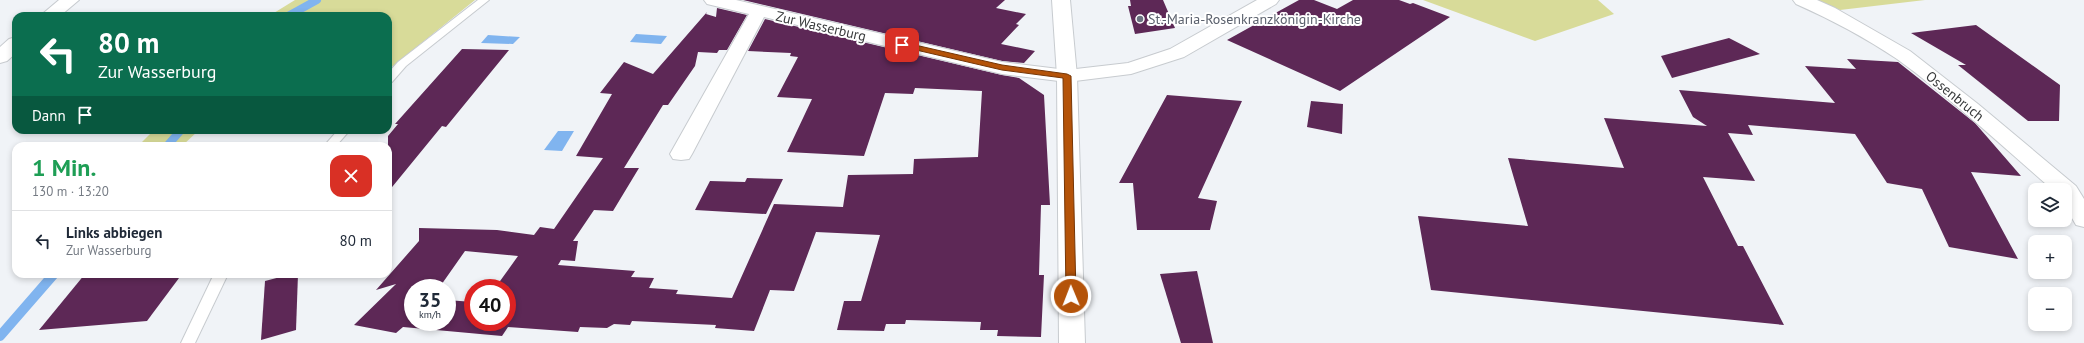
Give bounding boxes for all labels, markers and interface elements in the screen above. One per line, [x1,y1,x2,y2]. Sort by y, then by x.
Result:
street label: Zur Wasserburg [774,7,868,45]
place label: St.-Maria-Rosenkranzkönigin-Kirche [1148,10,1361,28]
marker: St.-Maria-Rosenkranzkönigin-Kirche [1135,14,1145,24]
text: 80 m [98,24,159,61]
icon: left [32,28,84,80]
pin [885,28,919,62]
icon: arrive [891,34,913,56]
text: Zur Wasserburg [98,60,216,83]
street label: Ossenbruch [1922,67,1988,125]
icon: arrive [74,104,96,126]
text: Dann [32,106,66,125]
text: 1 Min. [32,152,96,183]
button: close [330,155,372,197]
text: 130 m · 13:20 [32,183,109,200]
map controls [2028,183,2072,331]
button: layers [2028,183,2072,227]
text: Links abbiegen [66,223,162,242]
icon: left [32,230,54,252]
text: 80 m [339,231,372,250]
button: + [2028,235,2072,279]
text: Zur Wasserburg [66,242,152,259]
position arrow [1050,275,1092,317]
speed limit sign: 40 [464,279,516,331]
text: 35 [419,287,441,313]
button: − [2028,287,2072,331]
text: km/h [419,308,441,321]

